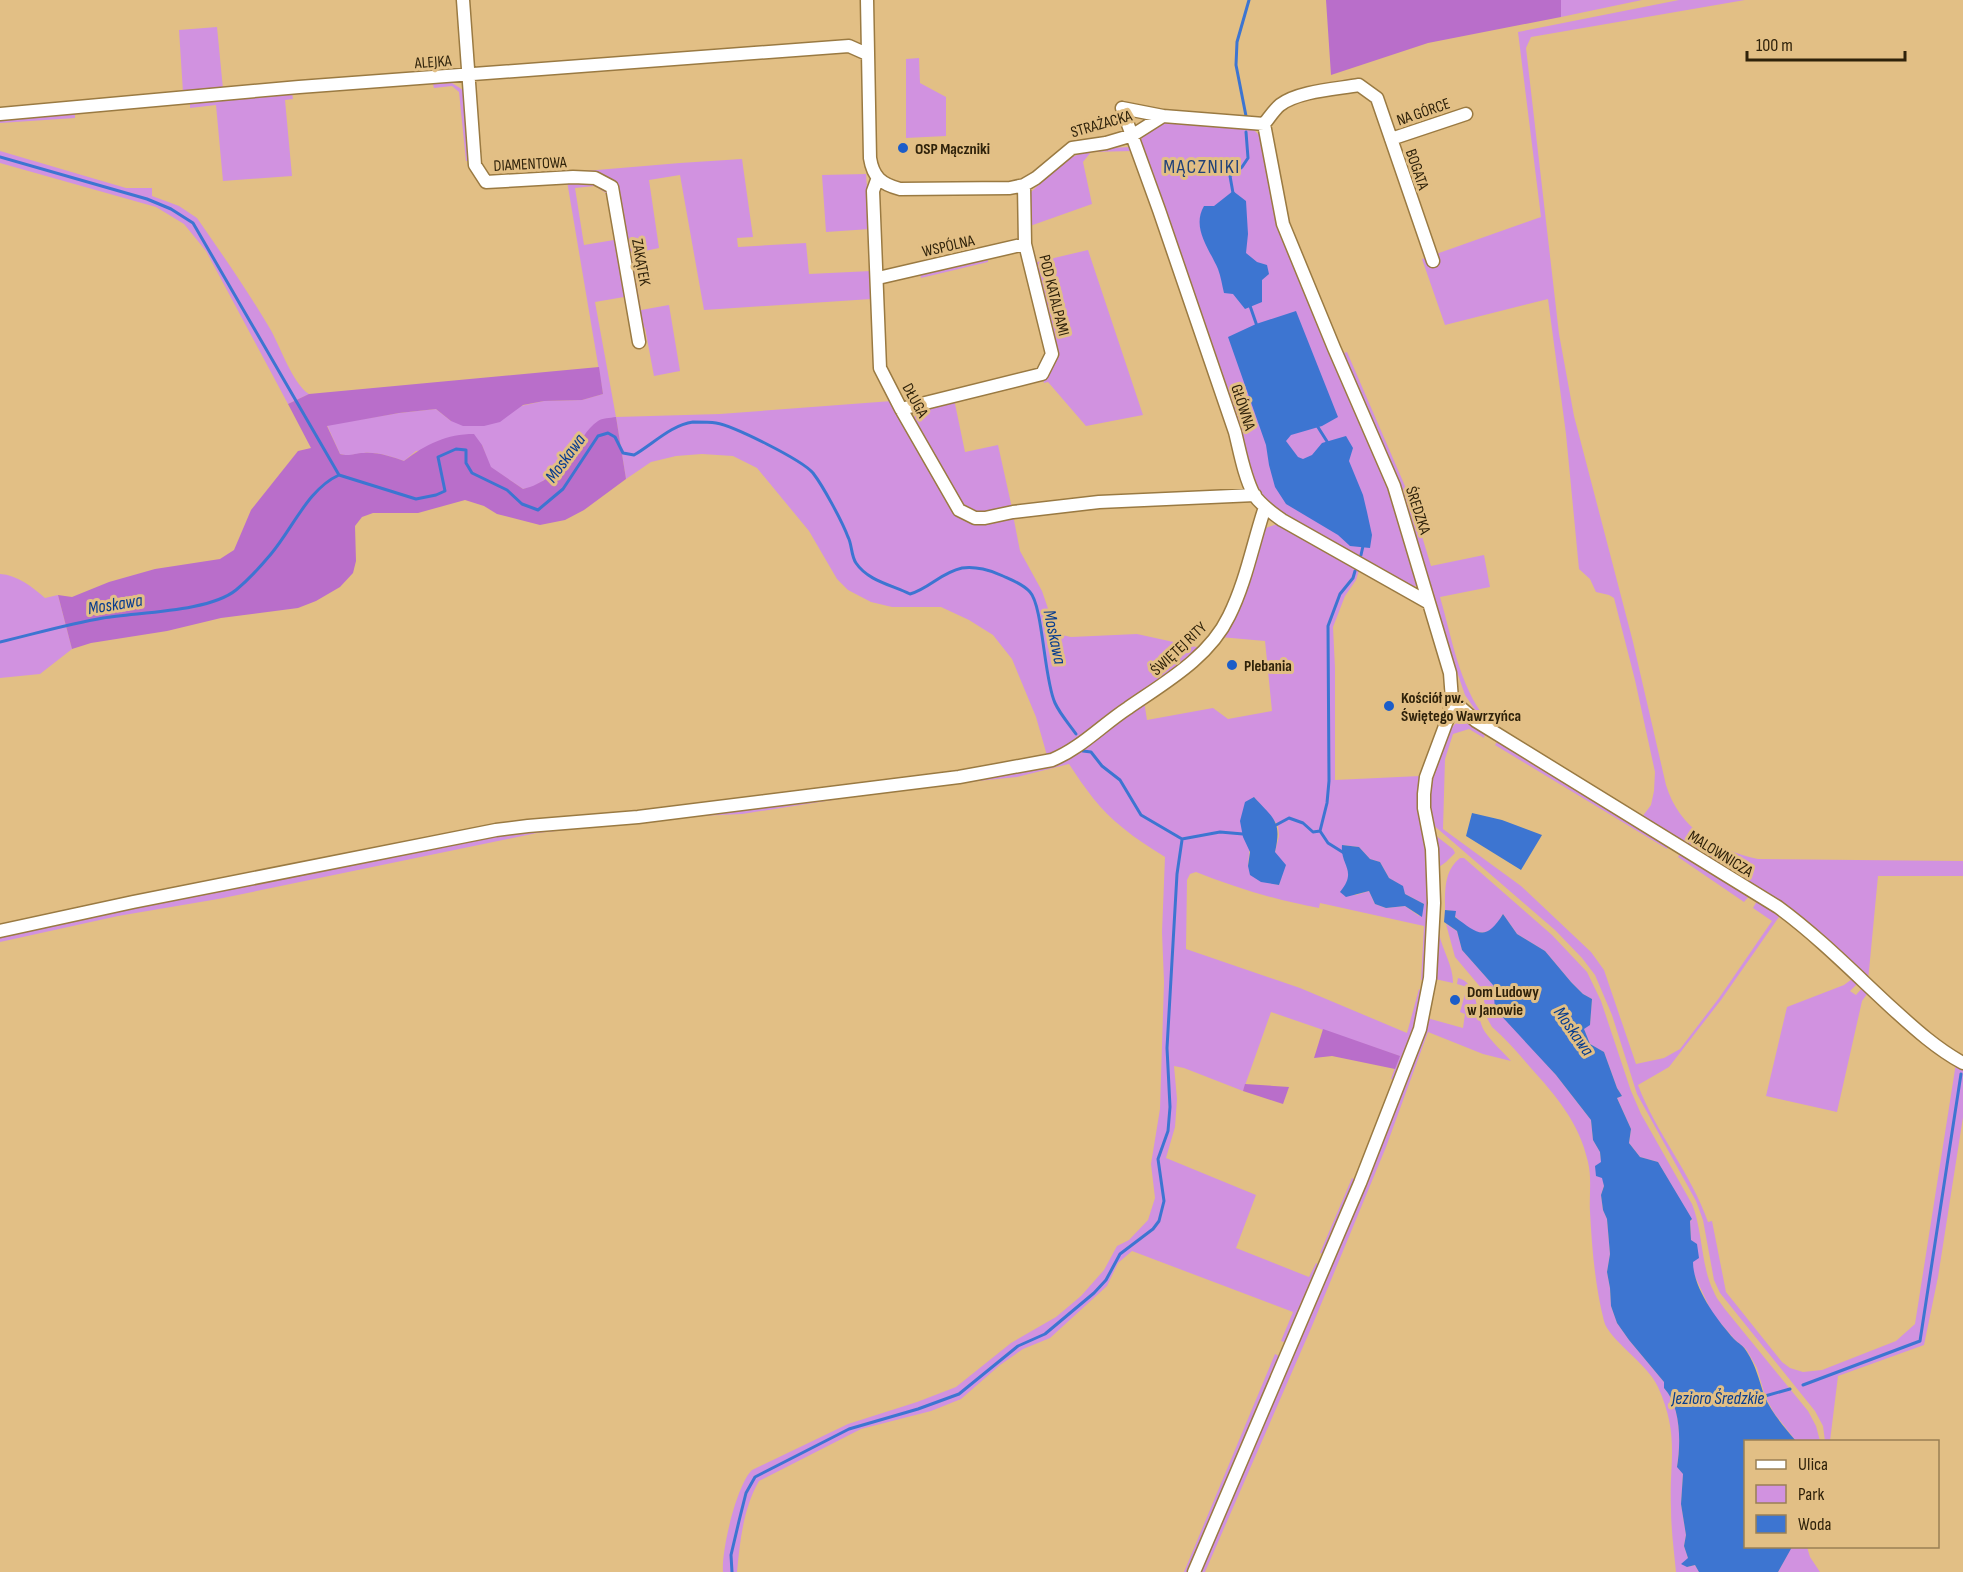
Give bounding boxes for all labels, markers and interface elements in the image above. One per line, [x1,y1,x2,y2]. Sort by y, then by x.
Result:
scale bar [1747,24,1904,62]
text: 100 m [1756,35,1793,56]
street label: ALEJKA [413,52,452,73]
street label: NA GÓRCE [1394,94,1453,130]
street label: STRAŻACKA [1069,107,1134,142]
place label: OSP Mączniki [915,140,990,159]
marker: OSP Mączniki [896,141,910,155]
street label: BOGATA [1401,147,1432,193]
street label: DIAMENTOWA [493,153,567,176]
district label: MĄCZNIKI [1163,155,1241,179]
street label: WSPÓLNA [920,231,976,262]
street label: ZAKĄTEK [627,237,654,288]
street label: POD KATALPAMI [1034,253,1073,338]
street label: DŁUGA [898,380,932,421]
street label: GŁÓWNA [1226,382,1259,433]
water label: Moskawa [541,429,590,487]
street label: ŚREDZKA [1401,484,1434,537]
water label: Moskawa [86,590,145,619]
water label: Moskawa [1039,608,1071,667]
street label: ŚWIĘTEJ RITY [1147,618,1211,680]
place label: Plebania [1244,657,1292,676]
marker: Plebania [1225,658,1239,672]
place label: Kościół pw. Świętego Wawrzyńca [1401,689,1521,726]
marker: Kościół pw. Świętego Wawrzyńca [1382,699,1396,713]
street label: MALOWNICZA [1684,827,1756,882]
place label: Dom Ludowy w Janowie [1467,983,1539,1020]
marker: Dom Ludowy w Janowie [1448,993,1462,1007]
water label: Moskawa [1549,1003,1598,1060]
water label: Jezioro Średzkie [1671,1388,1764,1409]
legend [1744,1440,1939,1548]
text: Ulica [1798,1454,1828,1475]
text: Park [1798,1484,1824,1505]
text: Woda [1798,1514,1831,1535]

